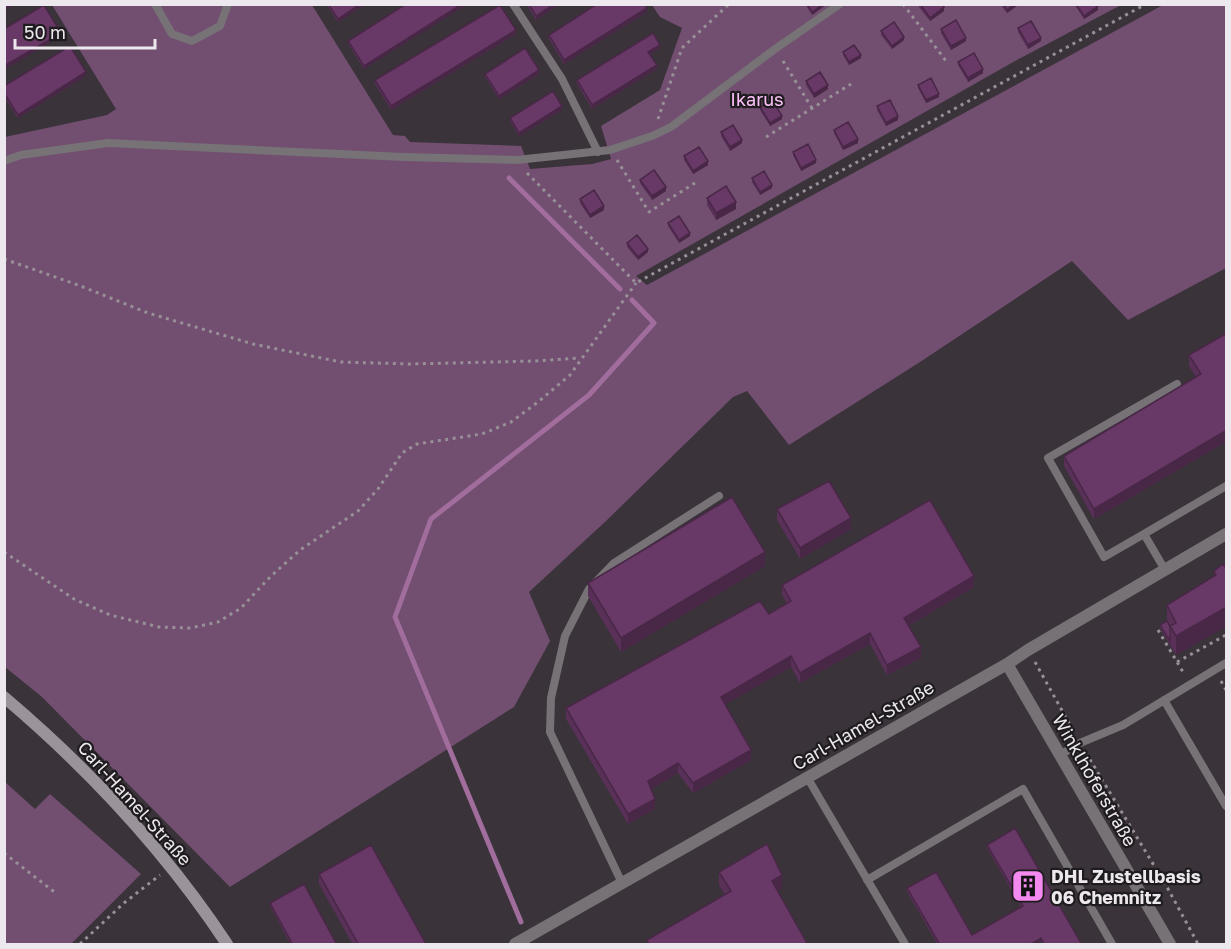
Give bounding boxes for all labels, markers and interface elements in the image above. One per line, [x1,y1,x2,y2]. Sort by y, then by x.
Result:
scale bar [15,12,154,50]
text: 50 m [24,21,66,43]
park label: Ikarus [730,88,784,110]
street label: Carl-Hamel-Straße [788,676,938,774]
street label: Winklhoferstraße [1048,710,1142,850]
street label: Carl-Hamel-Straße [73,736,197,870]
place label: DHL Zustellbasis 06 Chemnitz [1051,865,1201,908]
building icon: DHL Zustellbasis 06 Chemnitz [1010,868,1046,904]

